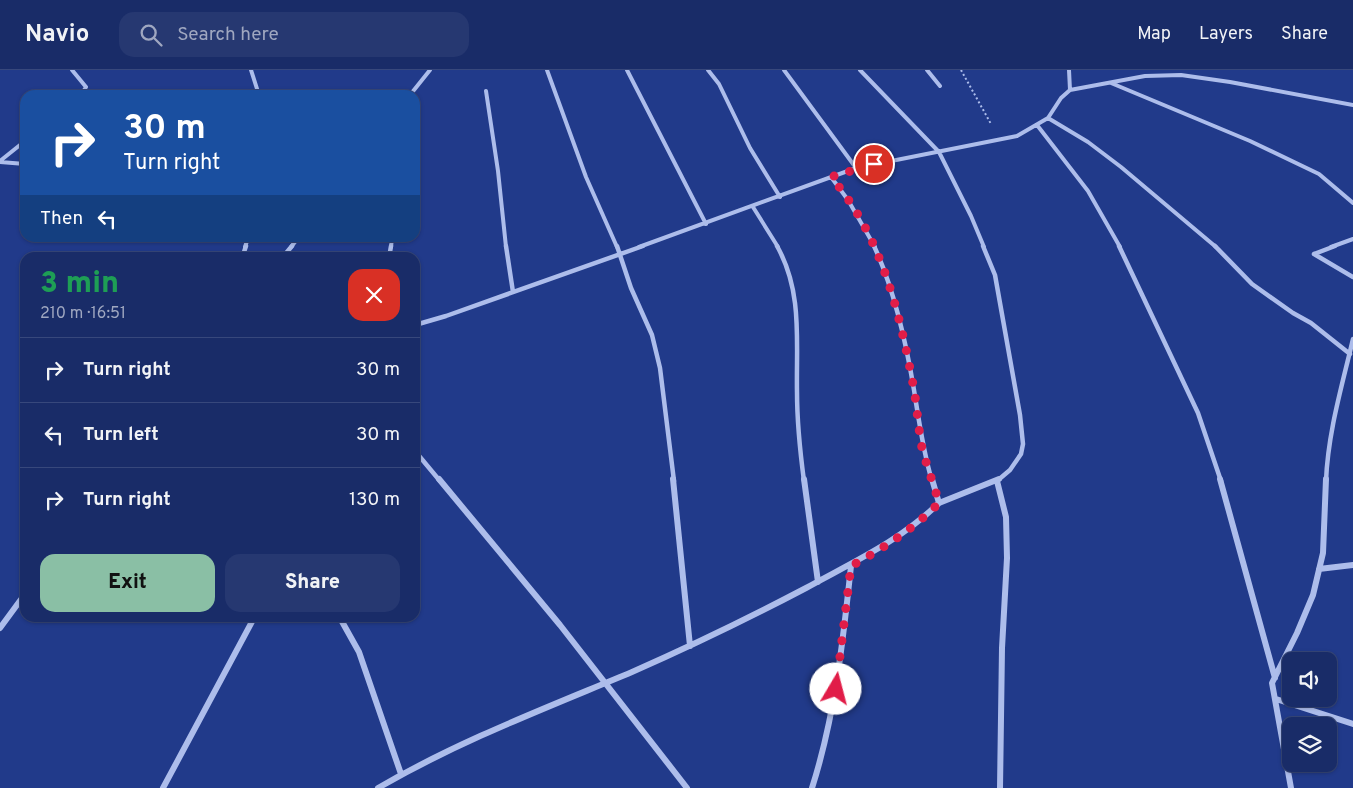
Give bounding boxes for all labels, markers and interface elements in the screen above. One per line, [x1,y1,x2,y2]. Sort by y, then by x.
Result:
search box [119,12,469,57]
text: Navio [25,20,89,50]
icon: search [137,21,165,49]
text: Search here [177,23,279,47]
text: Map [1137,23,1171,46]
text: Layers [1199,23,1253,46]
text: Share [1281,23,1328,46]
text: 30 m [123,107,206,151]
icon: right [40,110,105,175]
pin [853,143,895,185]
text: Turn right [123,150,220,177]
icon: arrive [860,150,888,178]
icon: left [93,205,121,233]
text: Then [40,207,83,231]
text: 3 min [40,266,119,303]
button: close [348,269,400,321]
text: 210 m · 16:51 [40,304,126,324]
icon: right [40,356,68,384]
text: Turn right [83,358,171,382]
text: 30 m [356,358,400,382]
icon: left [40,421,68,449]
text: Turn left [83,423,159,447]
text: 30 m [356,423,400,447]
icon: right [40,486,68,514]
text: Turn right [83,488,171,512]
text: 130 m [349,488,400,512]
button: Exit [40,554,215,612]
button: Share [225,554,400,612]
map controls [1282,652,1337,772]
button: sound [1282,652,1337,707]
position arrow [809,662,861,714]
button: layers [1282,717,1337,772]

